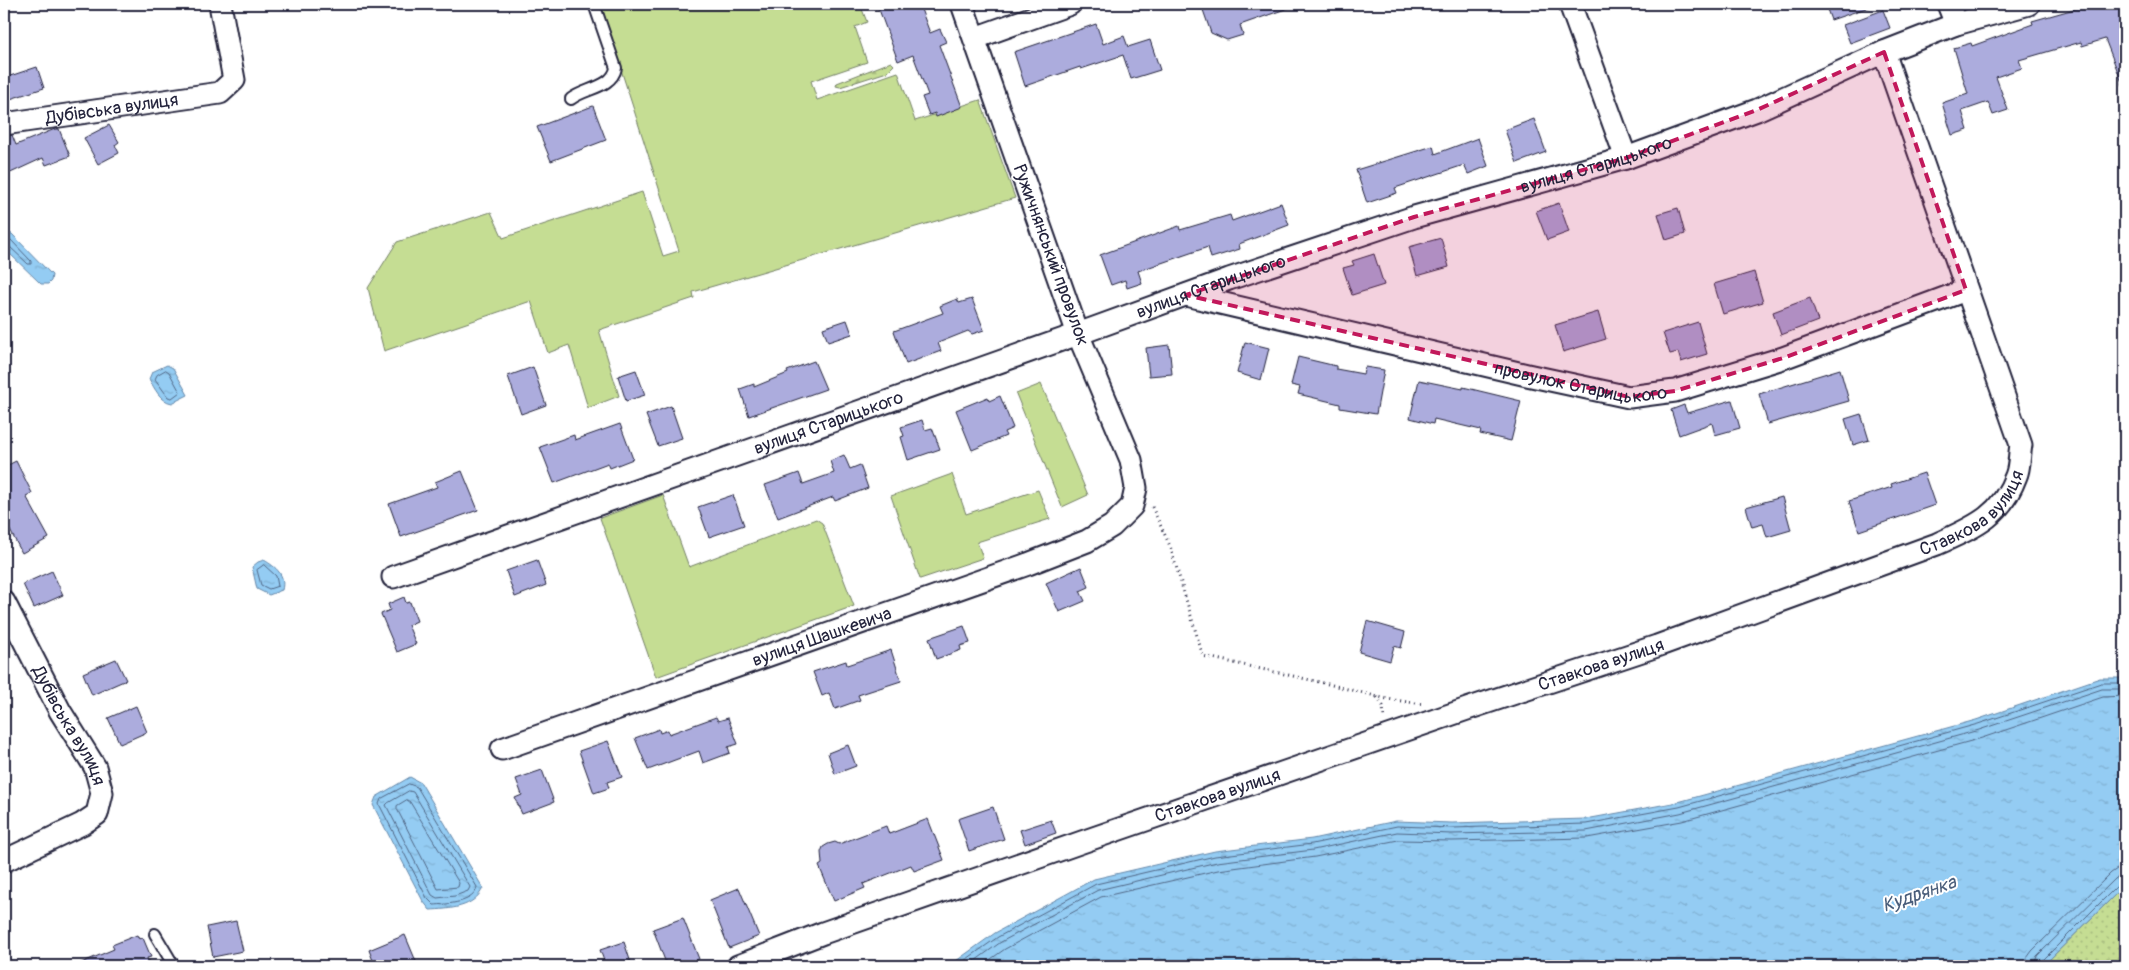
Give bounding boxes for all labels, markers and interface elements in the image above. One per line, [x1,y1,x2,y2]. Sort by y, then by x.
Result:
street label: Дубівська вулиця [43,88,180,130]
street label: вулиця Старицького [1518,131,1675,198]
street label: Ружичнянський провулок [1007,161,1095,349]
street label: вулиця Старицького [1133,249,1289,323]
street label: провулок Старицького [1492,356,1669,409]
street label: вулиця Старицького [751,385,907,460]
street label: Ставкова вулиця [1916,467,2029,561]
street label: вулиця Шашкевича [749,601,895,672]
street label: Ставкова вулиця [1535,633,1667,696]
street label: Дубівська вулиця [27,661,111,788]
street label: Ставкова вулиця [1152,763,1283,828]
water label: Кудрянка [1879,870,1960,918]

